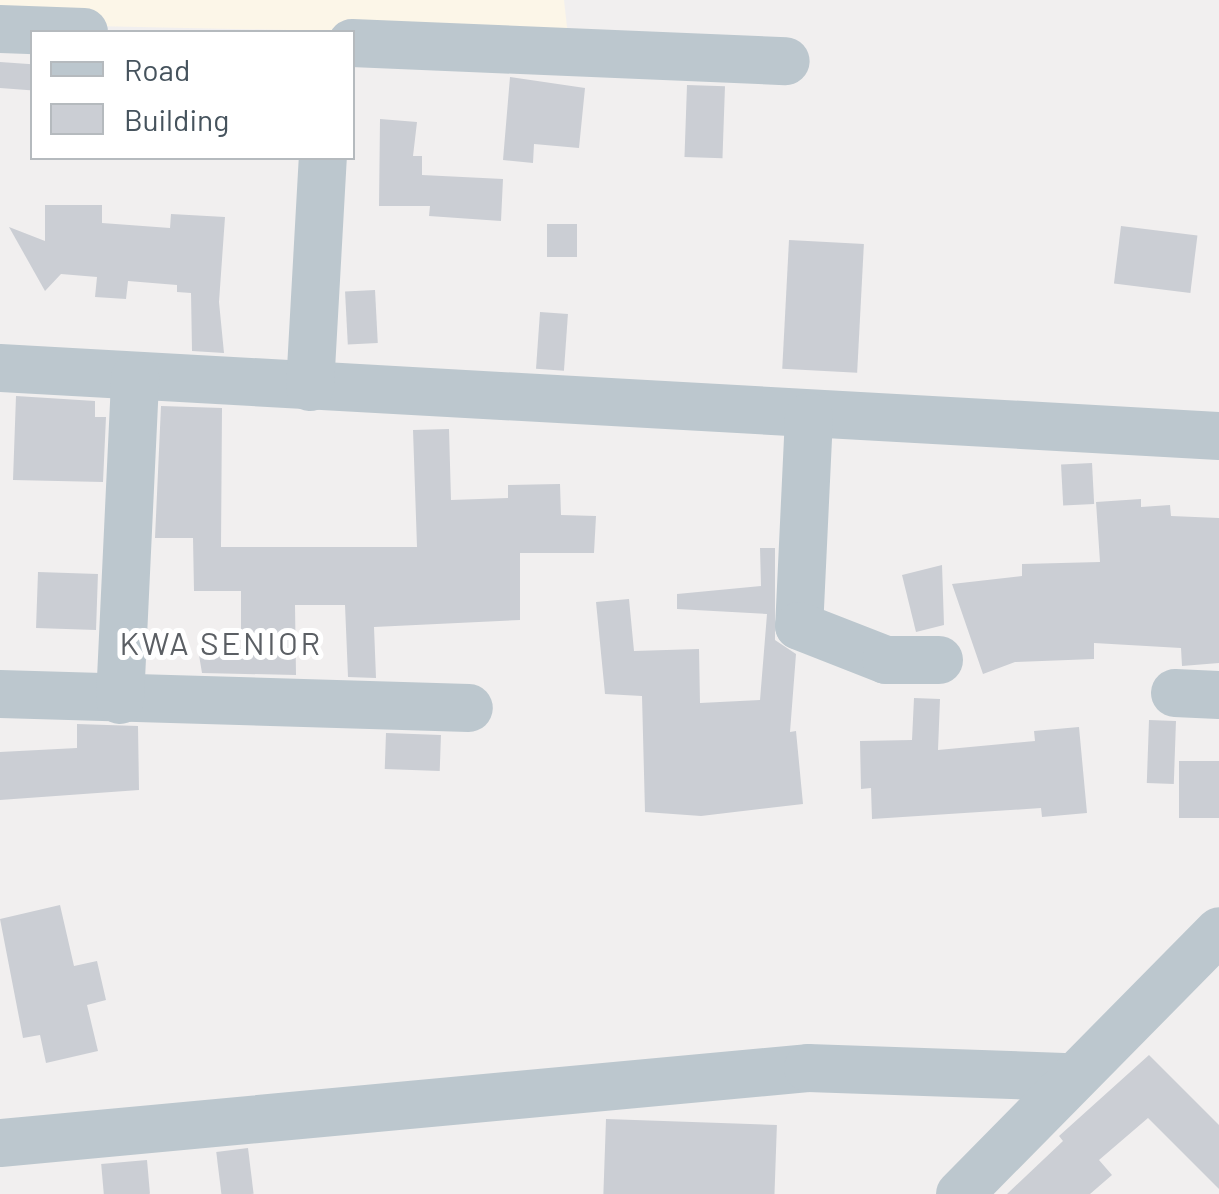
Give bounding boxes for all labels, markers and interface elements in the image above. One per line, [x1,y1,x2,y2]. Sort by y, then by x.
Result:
legend [30,30,355,160]
text: Road [124,51,190,87]
text: Building [124,101,229,137]
district label: KWA SENIOR [120,623,322,661]

